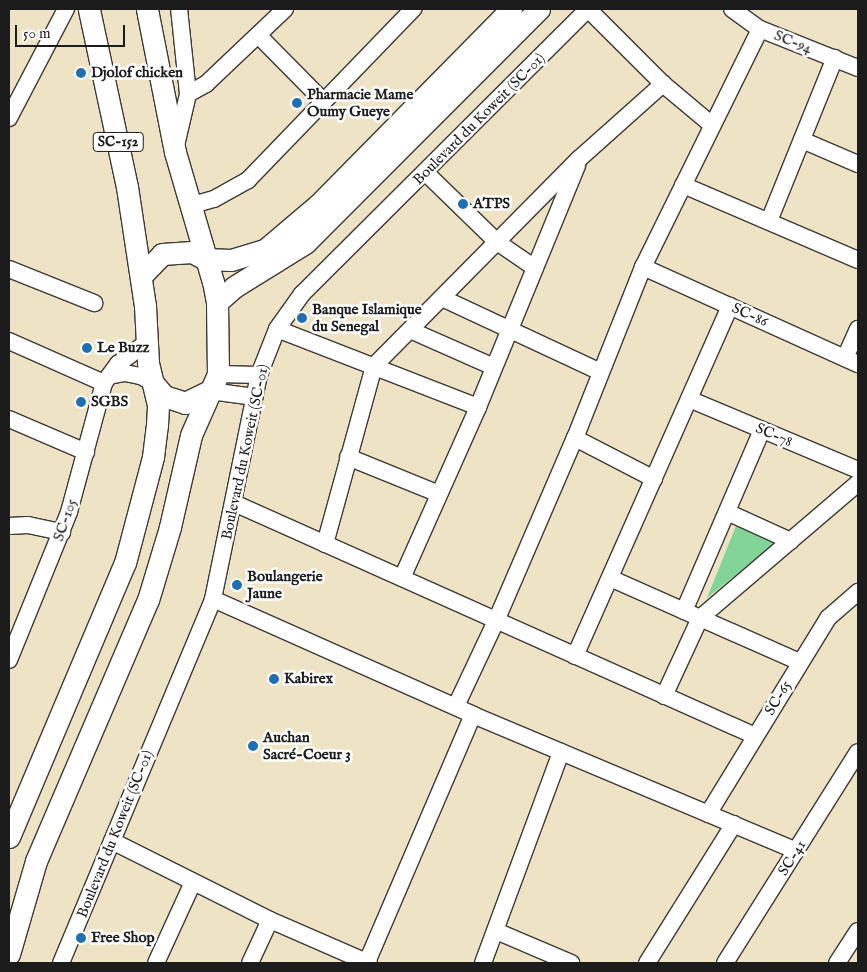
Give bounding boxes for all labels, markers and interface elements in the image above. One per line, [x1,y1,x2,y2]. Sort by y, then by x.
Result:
scale bar [18,15,128,47]
text: 50 m [23,24,51,43]
street label: SC-94 [771,26,815,58]
street label: Boulevard du Koweit (SC-01) [409,49,549,189]
place label: Djolof chicken [91,64,183,82]
marker: Djolof chicken [75,67,87,79]
place label: Pharmacie Mame Oumy Gueye [307,85,413,120]
marker: Pharmacie Mame Oumy Gueye [291,97,303,109]
road number: SC-152 [92,130,144,154]
place label: ATPS [473,195,510,213]
marker: ATPS [457,198,469,210]
street label: SC-86 [729,299,771,331]
place label: Banque Islamique du Senegal [312,300,422,335]
marker: Banque Islamique du Senegal [296,312,308,324]
place label: Le Buzz [97,339,150,357]
marker: Le Buzz [81,342,93,354]
street label: Boulevard du Koweit (SC-01) [218,362,272,542]
place label: SGBS [91,393,128,411]
marker: SGBS [75,396,87,408]
street label: SC-78 [753,419,795,451]
street label: SC-105 [49,496,81,544]
place label: Boulangerie Jaune [247,567,323,602]
marker: Boulangerie Jaune [231,579,243,591]
place label: Kabirex [284,670,333,688]
marker: Kabirex [268,673,280,685]
street label: SC-65 [761,677,795,719]
place label: Auchan Sacré-Coeur 3 [263,728,351,763]
marker: Auchan Sacré-Coeur 3 [247,740,259,752]
street label: Boulevard du Koweit (SC-01) [73,748,157,920]
street label: SC-41 [774,837,810,879]
place label: Free Shop [91,929,155,947]
marker: Free Shop [75,932,87,944]

